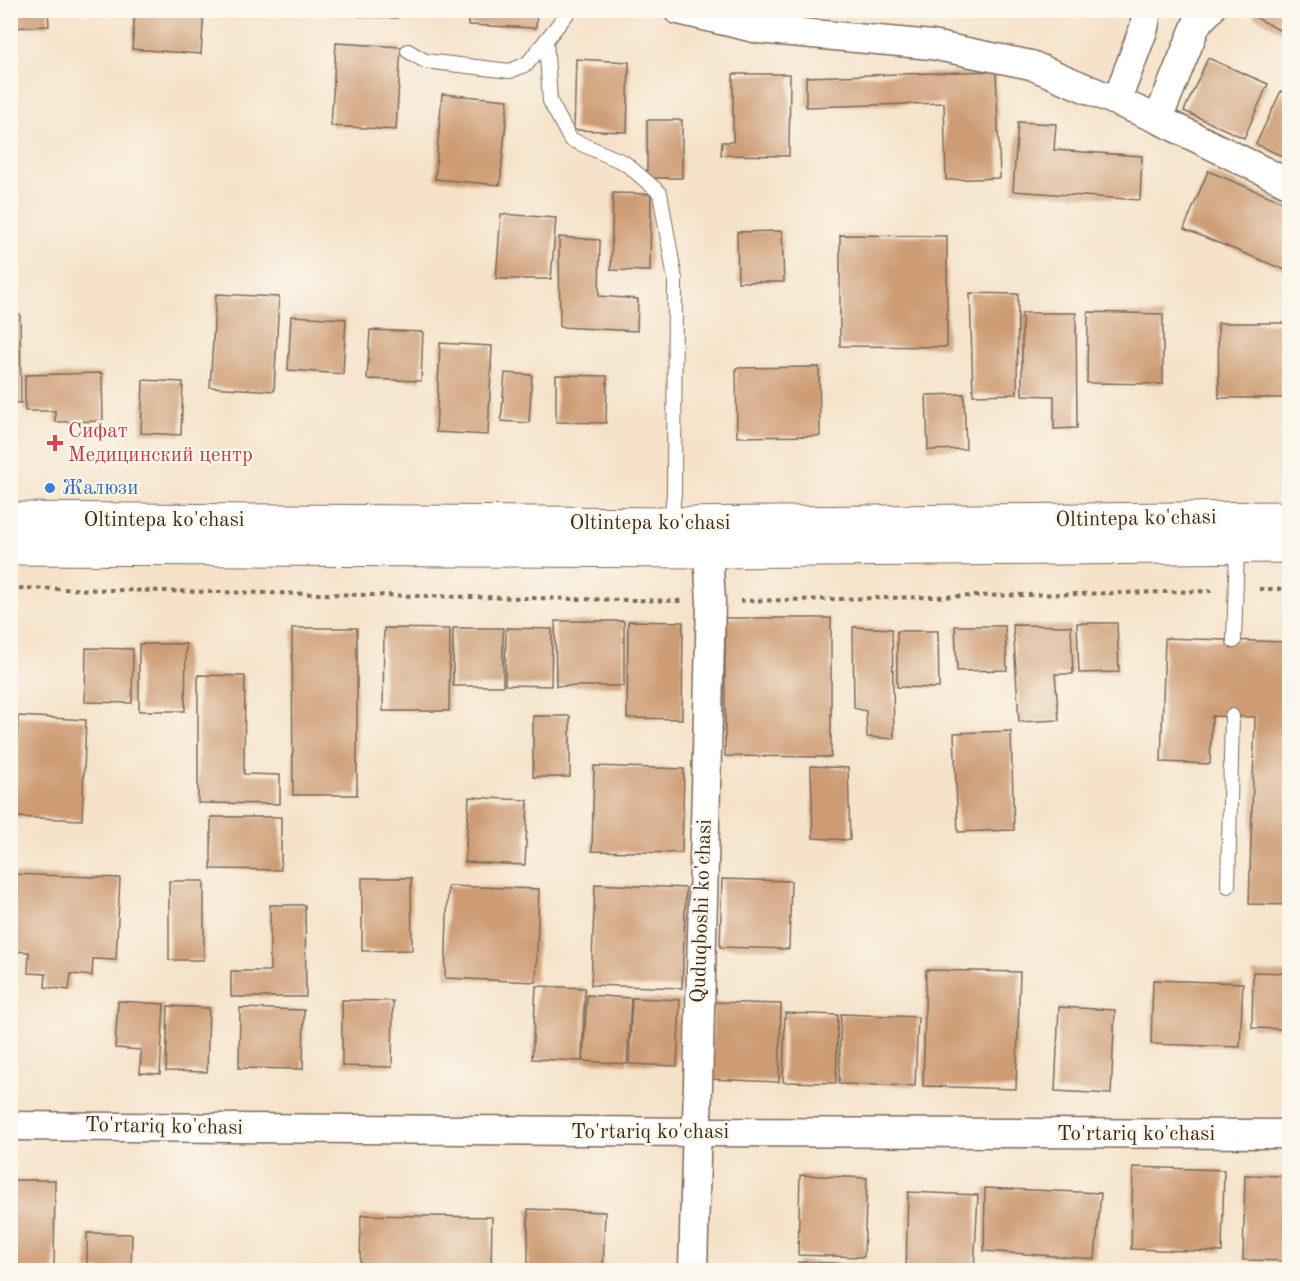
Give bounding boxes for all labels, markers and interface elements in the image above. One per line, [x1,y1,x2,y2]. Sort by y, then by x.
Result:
place label: Сифат Медицинский центр [68,421,253,466]
marker: Сифат Медицинский центр [46,434,64,452]
place label: Жалюзи [62,478,138,499]
marker: Жалюзи [43,481,57,495]
street label: Oltintepa ko'chasi [1055,507,1217,531]
street label: Oltintepa ko'chasi [84,510,245,531]
street label: Oltintepa ko'chasi [570,513,731,534]
street label: Quduqboshi ko'chasi [688,819,716,1003]
street label: To'rtariq ko'chasi [85,1115,243,1139]
street label: To'rtariq ko'chasi [571,1122,729,1143]
street label: To'rtariq ko'chasi [1057,1124,1215,1145]

